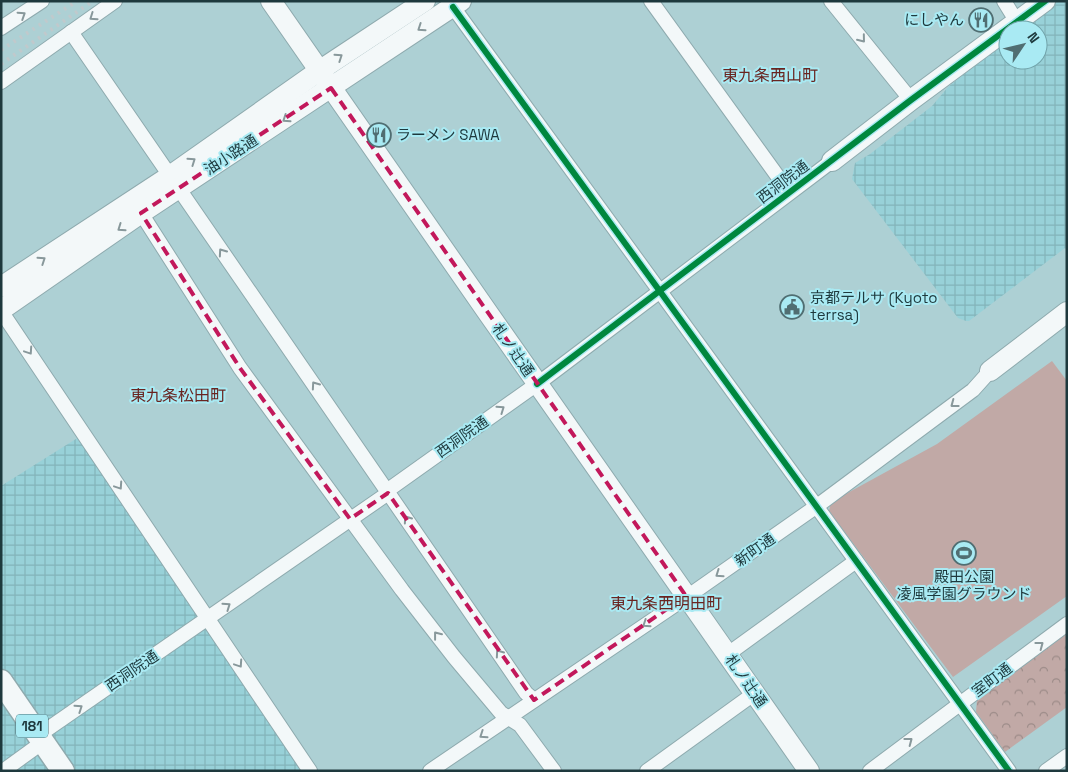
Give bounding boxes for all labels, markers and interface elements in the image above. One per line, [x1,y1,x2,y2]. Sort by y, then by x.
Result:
restaurant icon: にしやん [968,7,994,33]
place label: にしやん [904,10,964,29]
one-way arrow [16,11,25,21]
one-way arrow [89,11,99,20]
north arrow [998,20,1048,70]
one-way arrow [417,22,426,31]
text: N [1024,29,1044,47]
one-way arrow [856,33,864,42]
one-way arrow [334,54,343,64]
district label: 東九条西山町 [722,65,818,86]
one-way arrow [282,113,291,122]
restaurant icon: ラーメン SAWA [366,122,392,148]
place label: ラーメン SAWA [396,125,500,144]
street label: 油小路通 [200,130,261,179]
street label: 西洞院通 [753,156,812,207]
one-way arrow [186,158,196,167]
one-way arrow [117,222,127,231]
one-way arrow [219,248,228,258]
one-way arrow [37,257,46,267]
place label: 京都テルサ (Kyoto terrsa) [810,288,938,325]
public building icon: 京都テルサ (Kyoto terrsa) [779,294,805,320]
street label: 札ノ辻通 [488,320,538,380]
one-way arrow [22,346,32,355]
one-way arrow [312,382,321,391]
district label: 東九条松田町 [130,385,226,406]
one-way arrow [950,398,960,407]
one-way arrow [495,407,504,415]
street label: 西洞院通 [432,412,492,462]
one-way arrow [113,481,123,490]
one-way arrow [404,515,413,525]
street label: 新町通 [731,529,779,570]
sports icon: 殿田公園 凌風学園グラウンド [951,540,977,566]
place label: 殿田公園 凌風学園グラウンド [896,567,1032,603]
one-way arrow [715,568,725,577]
district label: 東九条西明田町 [610,593,722,614]
one-way arrow [221,603,231,612]
one-way arrow [642,618,652,627]
one-way arrow [434,632,442,641]
one-way arrow [1034,642,1044,651]
street label: 西洞院通 [102,646,162,695]
one-way arrow [496,649,505,659]
street label: 札ノ辻通 [721,651,771,711]
street label: 室町通 [968,658,1015,701]
one-way arrow [233,659,243,668]
one-way arrow [73,705,83,714]
road number: 181 [16,714,48,738]
one-way arrow [479,729,489,738]
one-way arrow [903,739,912,747]

